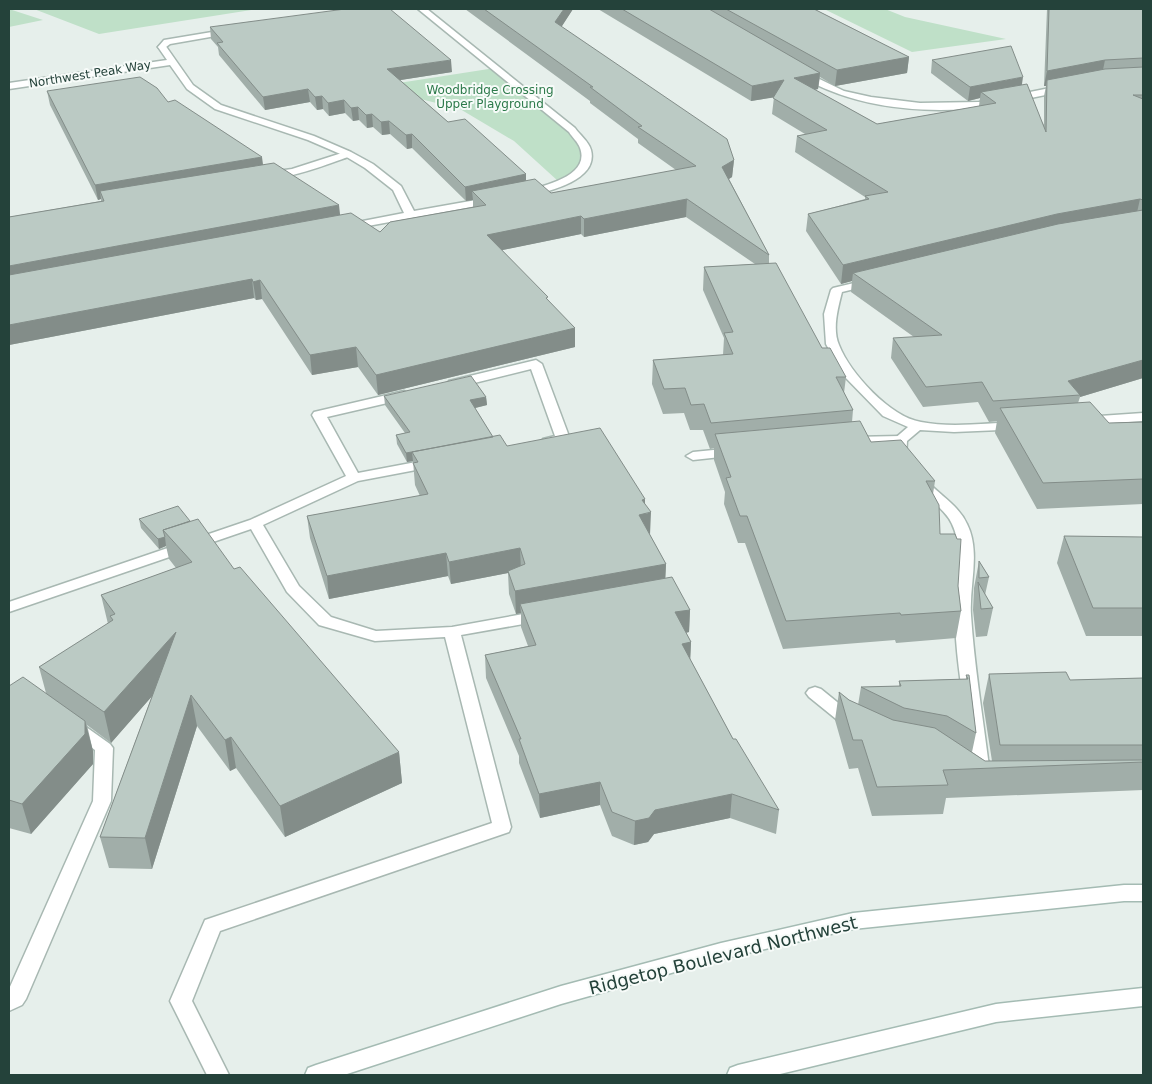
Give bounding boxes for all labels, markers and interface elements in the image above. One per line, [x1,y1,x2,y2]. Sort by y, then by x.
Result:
street label: Northwest Peak Way [28,57,152,91]
park label: Woodbridge Crossing Upper Playground [426,83,554,111]
street label: Ridgetop Boulevard Northwest [587,911,859,999]

